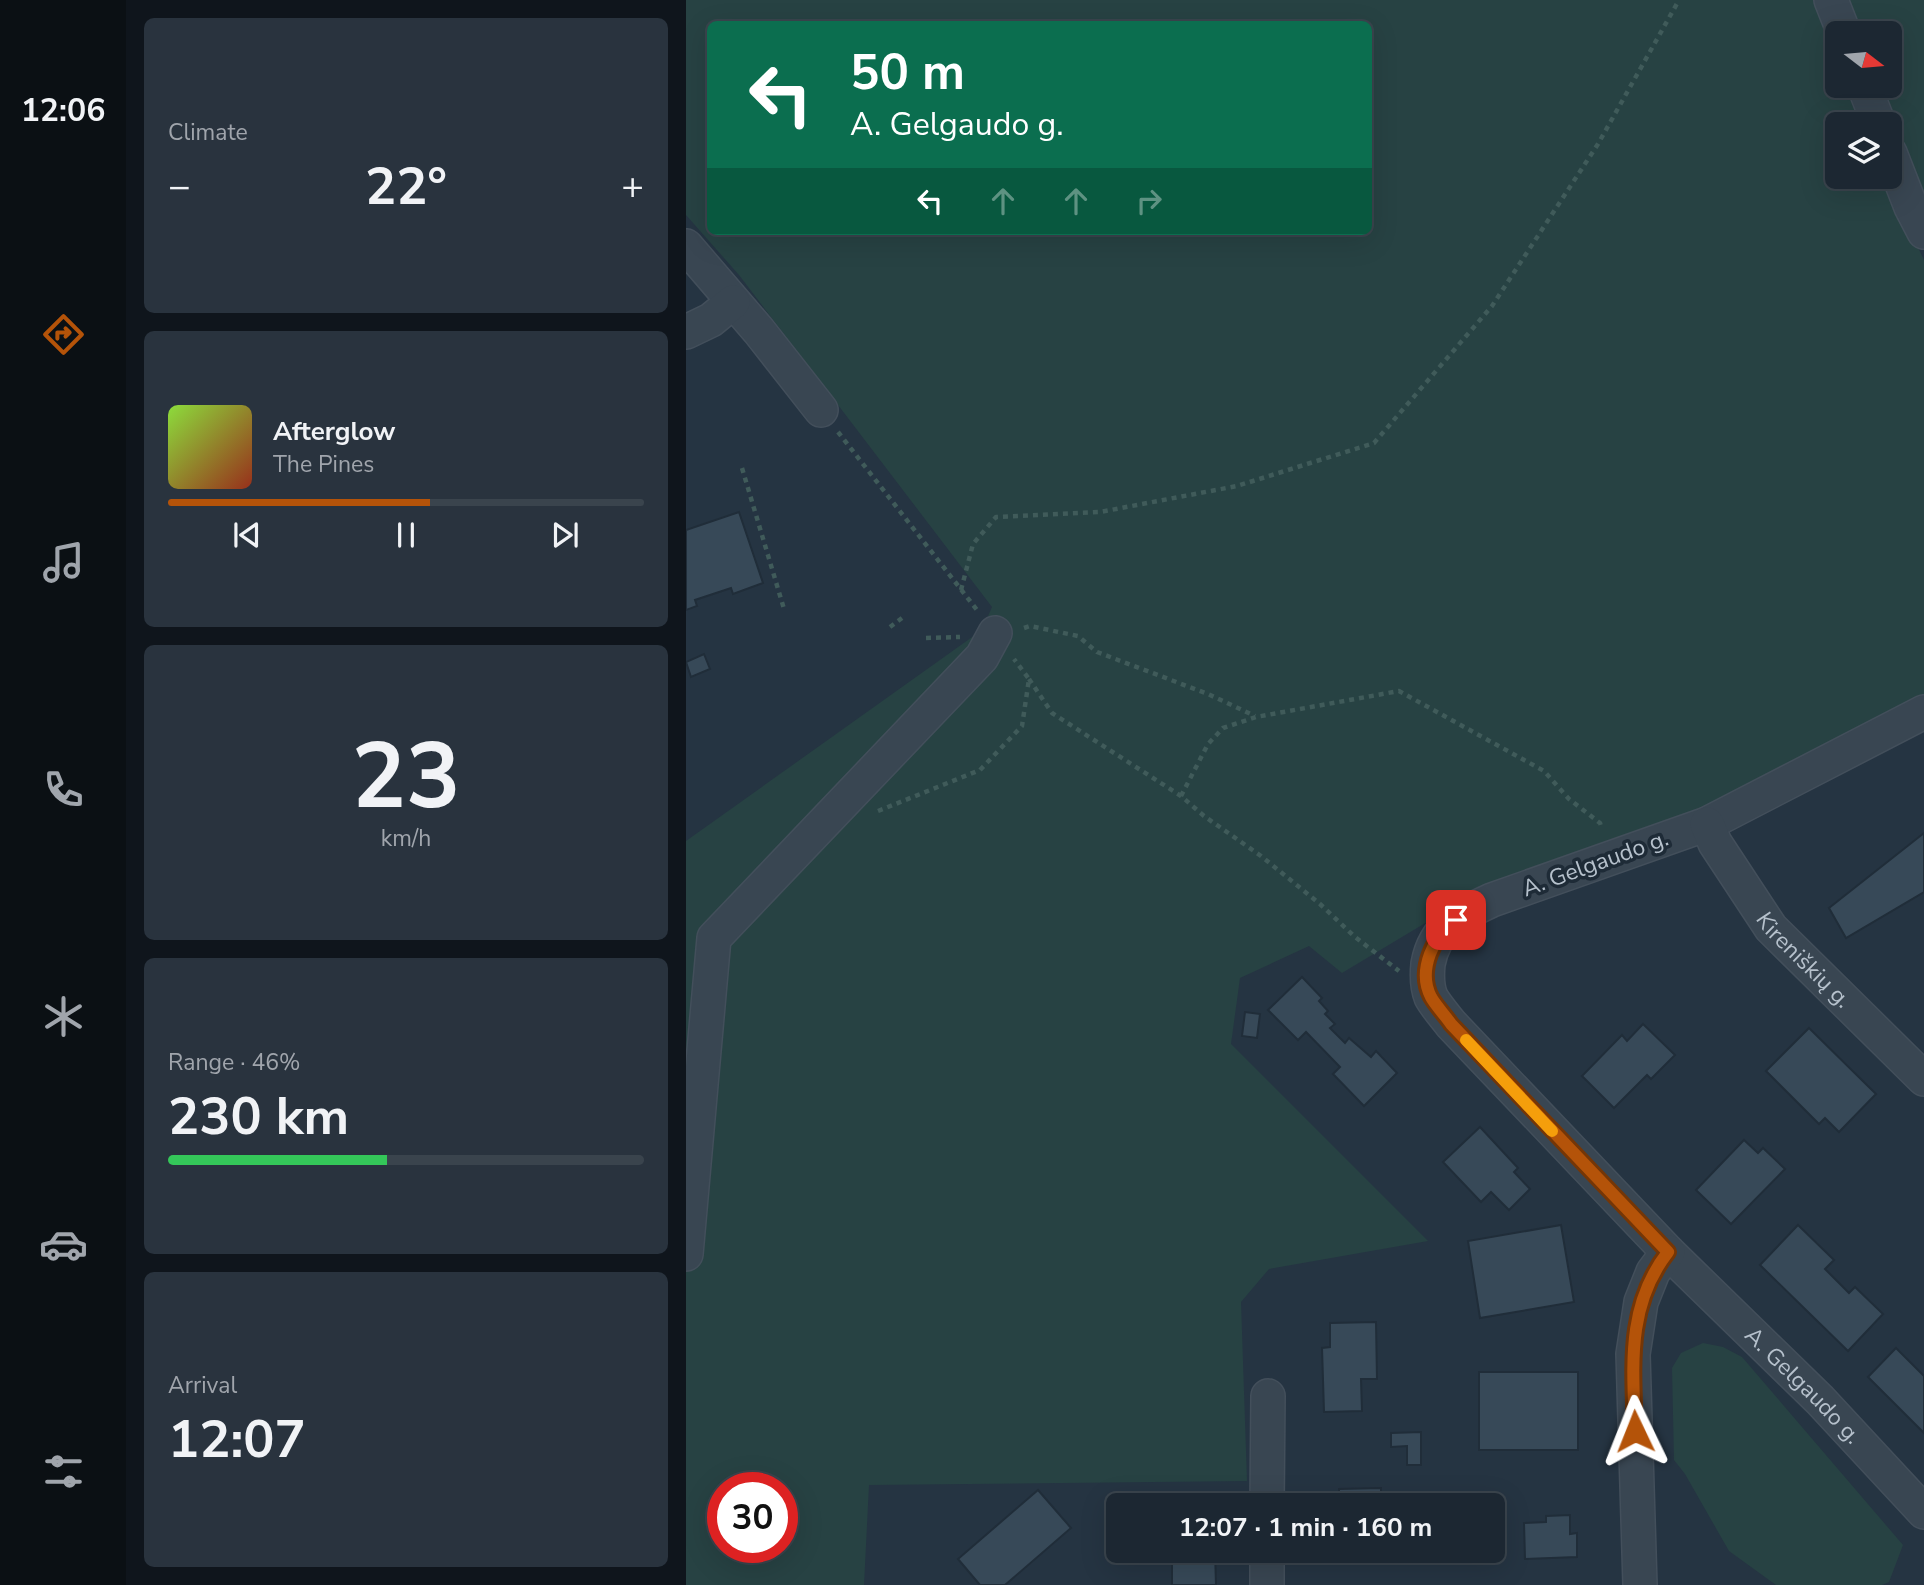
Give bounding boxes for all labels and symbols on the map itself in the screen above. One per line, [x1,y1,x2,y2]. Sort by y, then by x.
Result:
north arrow [1825,21,1902,98]
street label: A. Gelgaudo g. [1518,823,1673,904]
pin [1426,890,1486,950]
street label: Kireniškių g. [1749,906,1858,1015]
street label: A. Gelgaudo g. [1738,1320,1868,1451]
position arrow [1598,1394,1672,1468]
speed limit sign: 30 [707,1472,798,1563]

